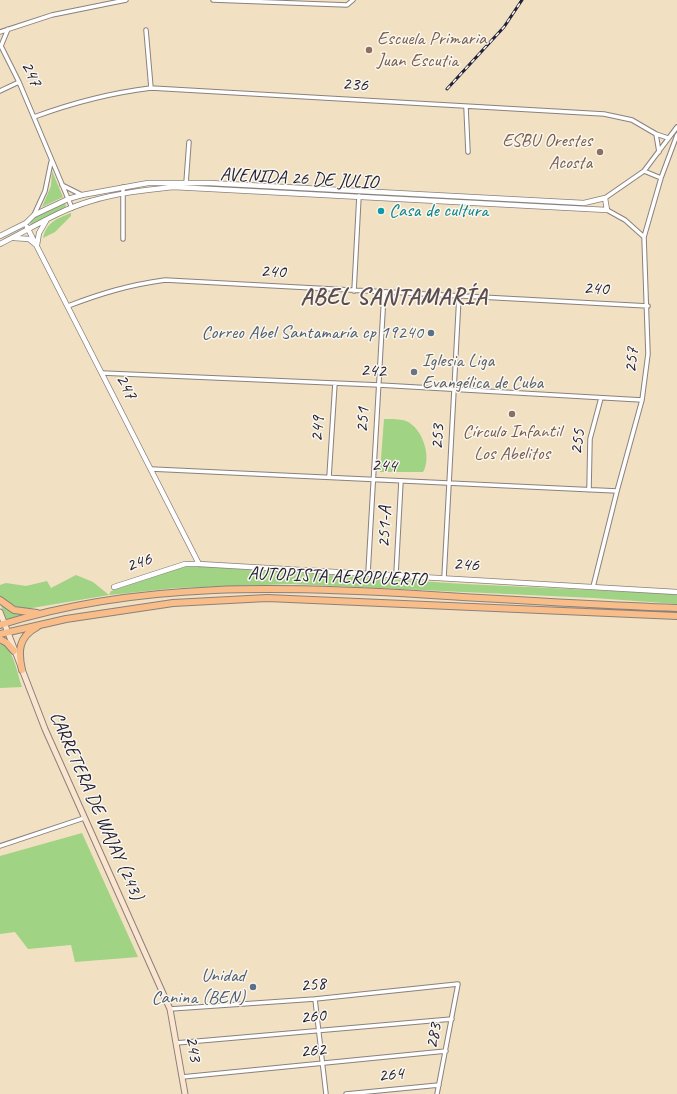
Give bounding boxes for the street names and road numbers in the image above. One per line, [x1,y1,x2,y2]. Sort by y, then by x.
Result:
street label: 247 [15,58,47,90]
street label: 236 [341,73,369,97]
street label: AVENIDA 26 DE JULIO [219,163,379,195]
street label: 240 [260,260,286,284]
street label: 240 [583,277,609,301]
street label: 257 [620,346,644,374]
street label: 242 [360,359,386,383]
street label: 247 [110,370,142,404]
street label: 251 [351,407,375,433]
street label: 249 [306,415,330,443]
street label: 253 [426,424,450,450]
street label: 255 [565,428,591,456]
street label: 244 [371,454,397,478]
street label: 251-A [373,506,397,548]
street label: 246 [123,548,155,578]
street label: 246 [452,553,480,577]
street label: AUTOPISTA AEROPUERTO [248,562,426,592]
street label: CARRETERA DE WAJAY (243) [44,708,148,904]
street label: 258 [299,973,327,997]
street label: 260 [299,1005,327,1029]
street label: 283 [420,1021,448,1051]
street label: 243 [180,1034,206,1064]
street label: 262 [299,1039,327,1063]
street label: 264 [377,1062,405,1088]

